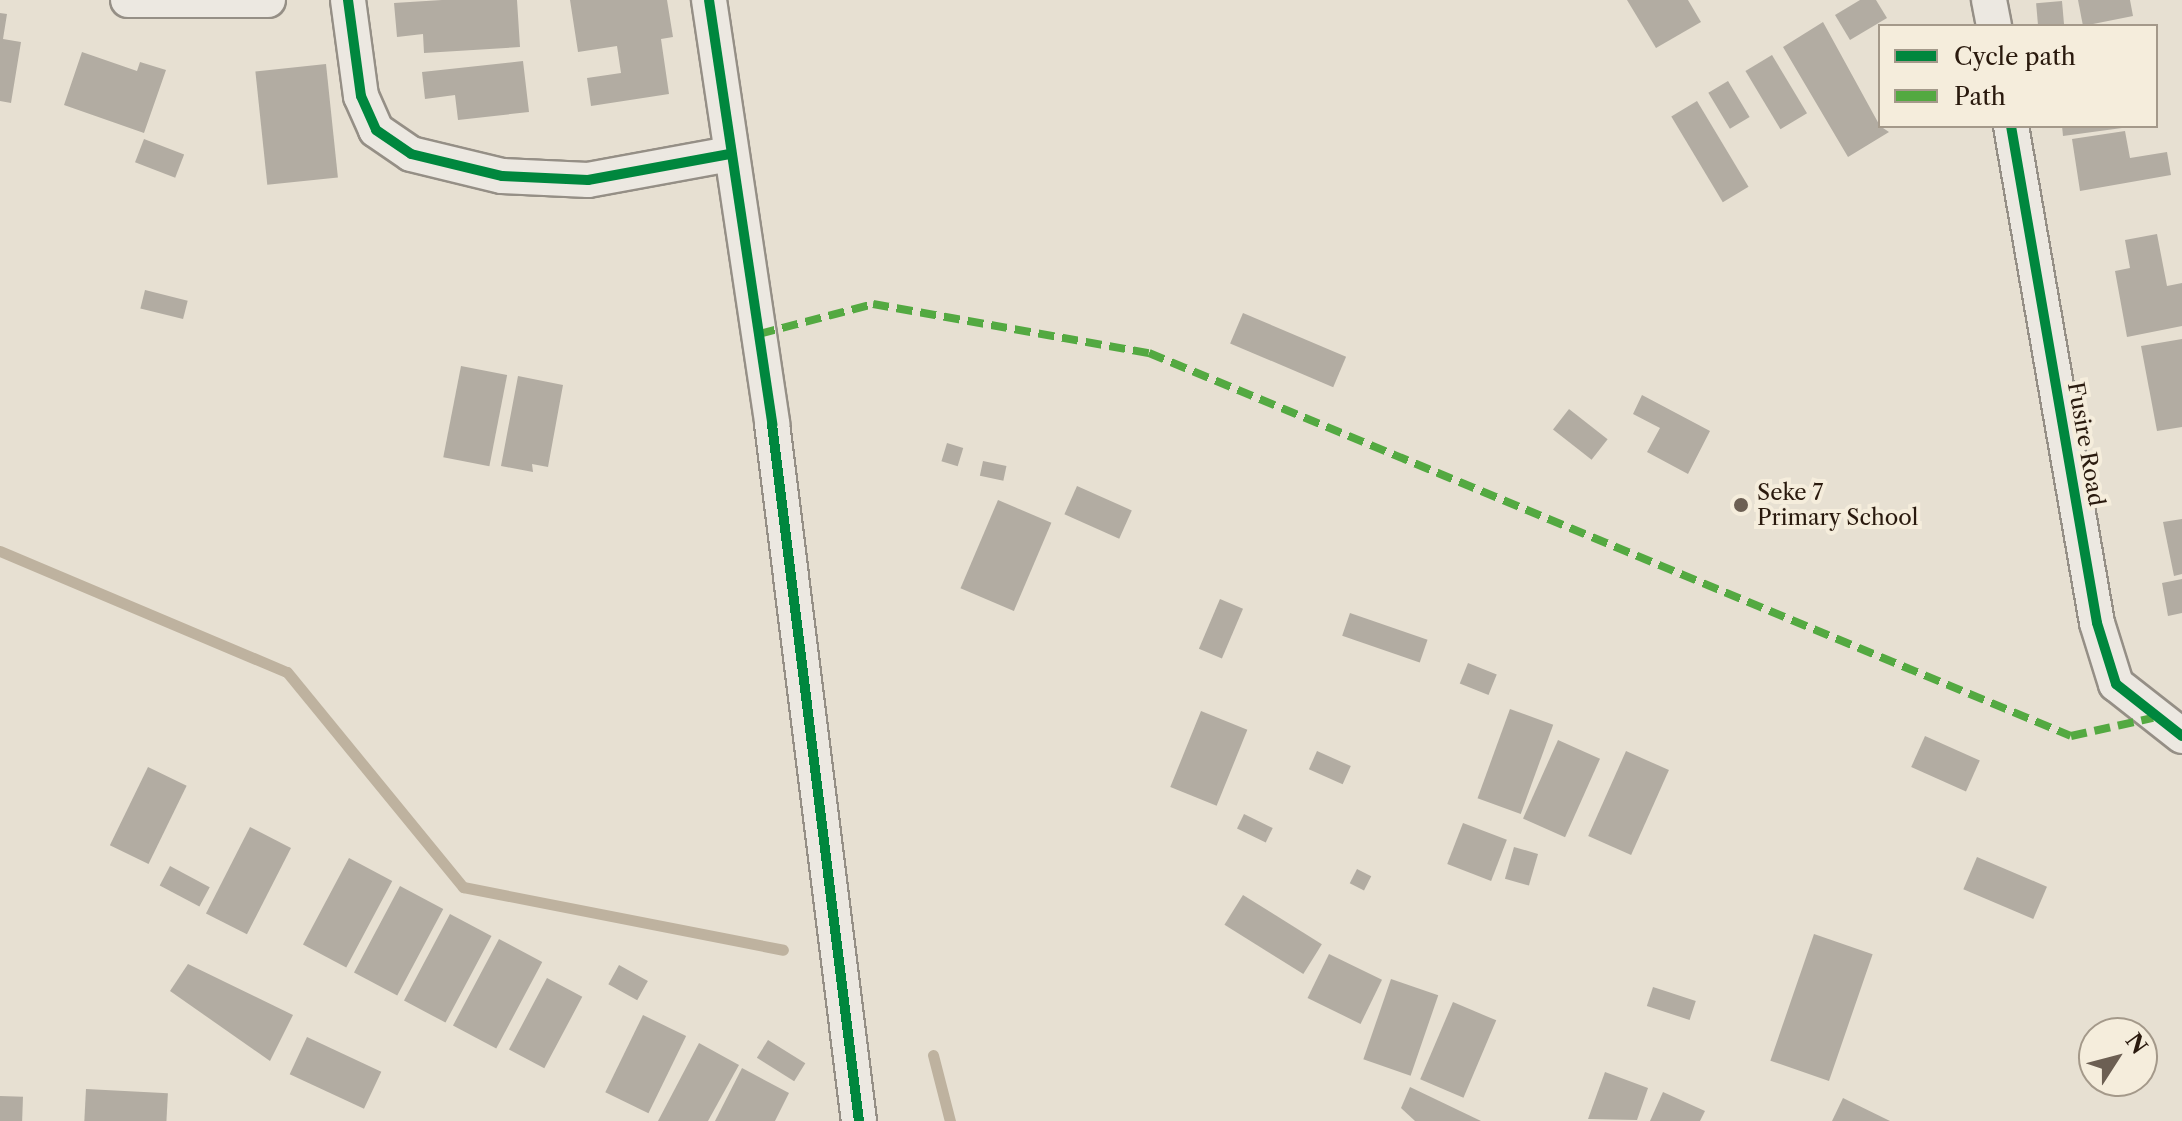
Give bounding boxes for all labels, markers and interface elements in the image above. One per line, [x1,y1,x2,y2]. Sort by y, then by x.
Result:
legend [1878,24,2158,128]
text: Cycle path [1954,42,2076,71]
text: Path [1954,82,2006,111]
street label: Fusire Road [2062,380,2110,508]
place label: Seke 7 Primary School [1757,479,1919,530]
marker: Seke 7 Primary School [1732,496,1750,514]
north arrow [2078,1017,2158,1097]
text: N [2120,1028,2153,1059]

